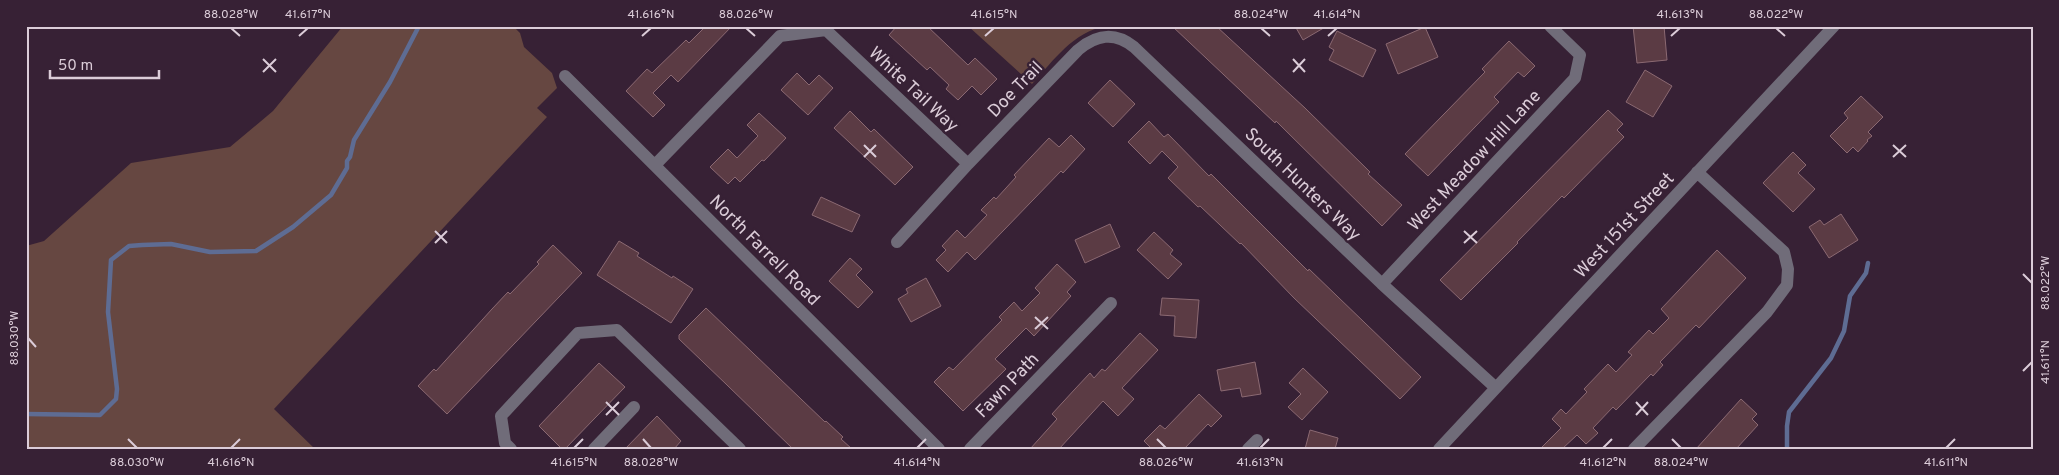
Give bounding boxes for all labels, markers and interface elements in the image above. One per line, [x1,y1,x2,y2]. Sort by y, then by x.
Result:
text: 88.028°W [204,7,258,23]
text: 41.617°N [285,7,331,23]
text: 41.616°N [628,7,674,23]
text: 88.026°W [719,7,773,23]
text: 41.615°N [970,7,1018,23]
text: 88.024°W [1234,7,1288,23]
text: 41.614°N [1314,7,1360,23]
text: 41.613°N [1657,7,1703,23]
text: 88.022°W [1749,7,1803,23]
street label: White Tail Way [863,42,963,138]
scale bar [50,48,159,80]
text: 50 m [58,57,93,76]
street label: Doe Trail [984,57,1049,123]
street label: West Meadow Hill Lane [1404,85,1547,237]
street label: South Hunters Way [1239,124,1365,247]
street label: West 151st Street [1570,168,1680,284]
street label: North Farrell Road [704,191,824,311]
text: 88.022°W [2038,256,2054,310]
text: 88.030°W [7,311,23,365]
text: 41.611°N [2038,340,2054,384]
street label: Fawn Path [971,349,1045,424]
text: 88.030°W [110,455,164,471]
text: 41.616°N [208,455,254,471]
text: 41.615°N [550,455,598,471]
text: 88.028°W [624,455,678,471]
text: 41.614°N [894,455,940,471]
text: 88.026°W [1139,455,1193,471]
text: 41.613°N [1237,455,1283,471]
text: 41.612°N [1580,455,1626,471]
text: 88.024°W [1654,455,1708,471]
text: 41.611°N [1924,455,1968,471]

